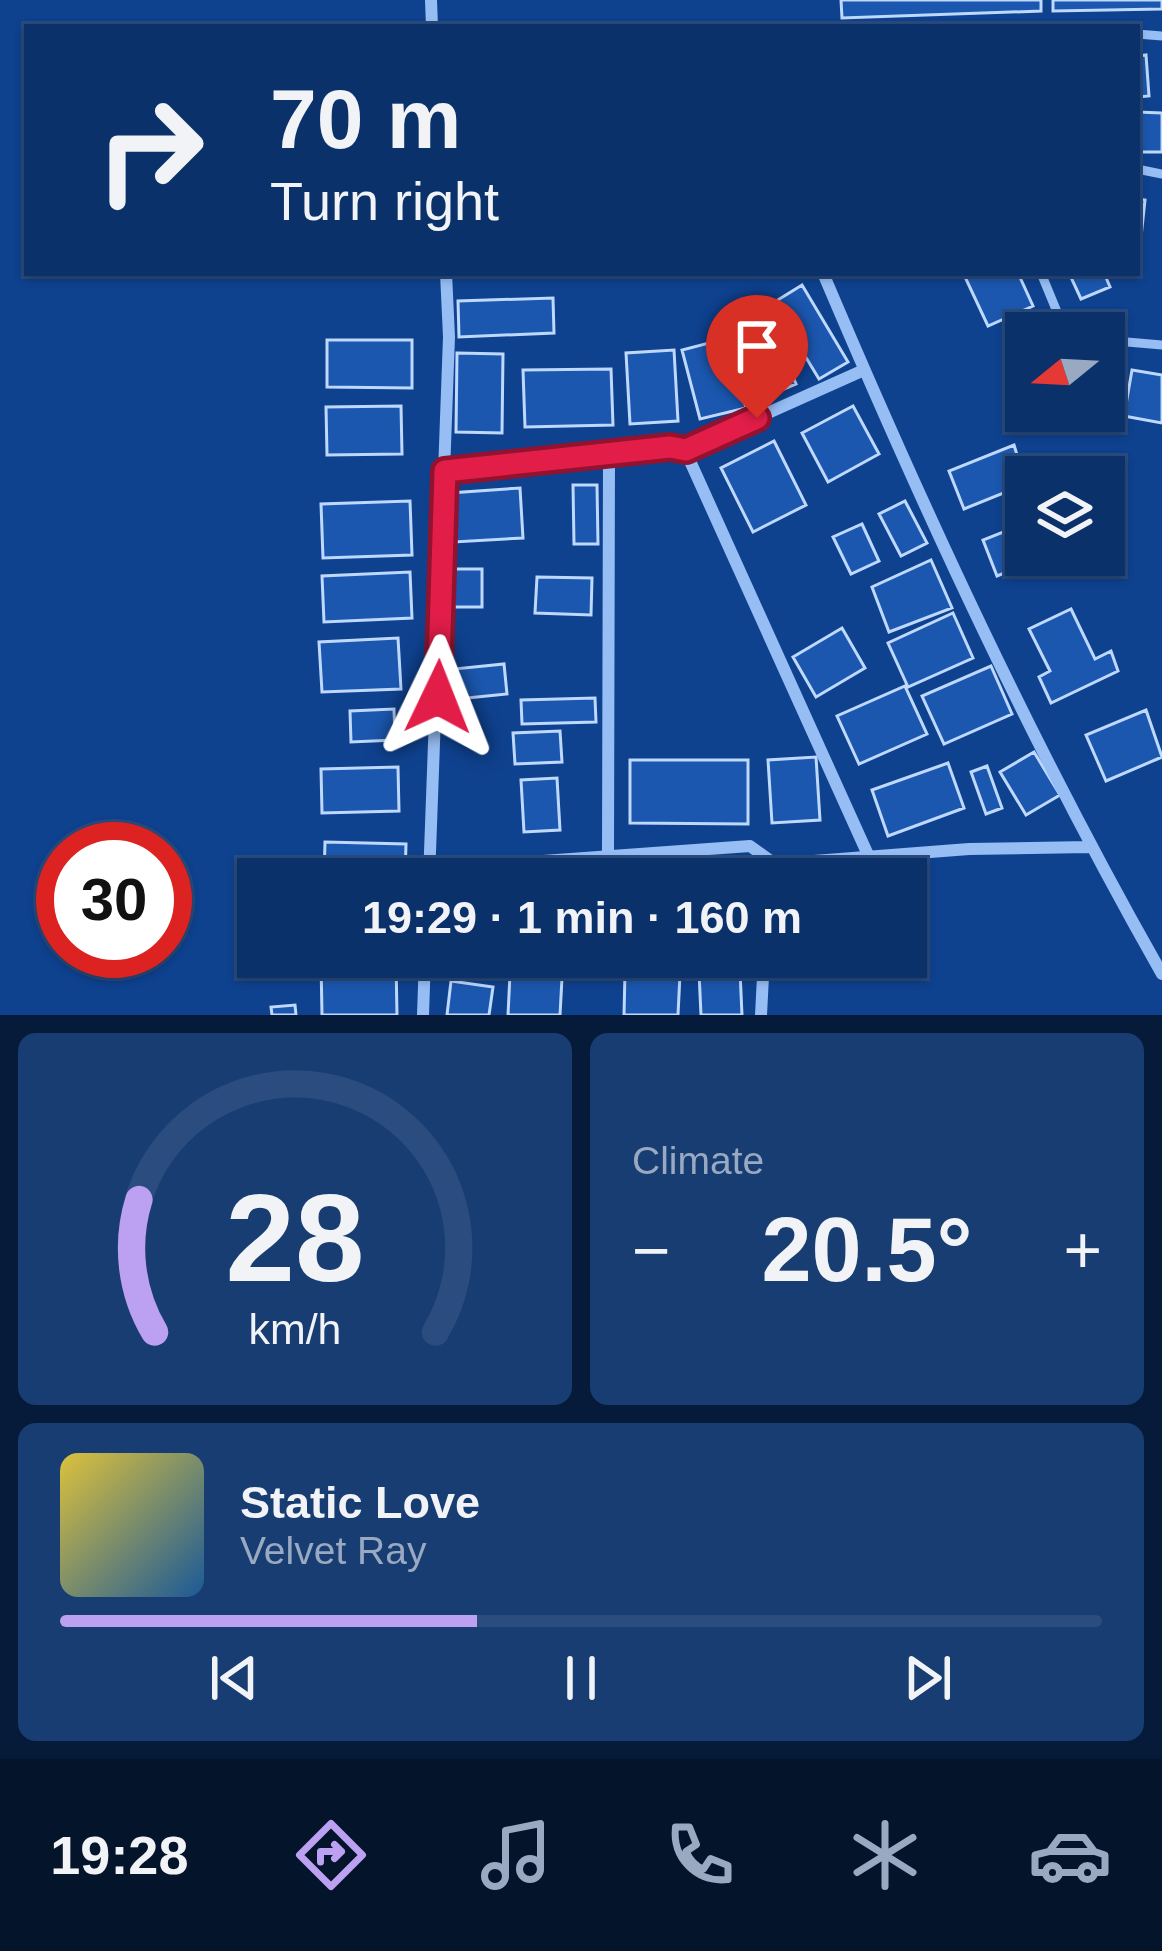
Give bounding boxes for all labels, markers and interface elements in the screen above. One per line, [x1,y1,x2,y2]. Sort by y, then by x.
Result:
icon: right [72,72,228,228]
text: 70 m [270,72,461,166]
text: Turn right [270,171,499,231]
pin [706,295,808,418]
north arrow [1005,312,1125,432]
map controls [1005,312,1125,576]
icon: arrive [724,313,790,379]
button: layers [1005,456,1125,576]
position arrow [375,634,501,760]
speed limit sign: 30 [36,822,192,978]
text: 19:29 · 1 min · 160 m [362,892,802,943]
text: Climate [632,1139,764,1182]
text: 28 [226,1168,364,1307]
text: 20.5° [761,1200,973,1300]
text: − [632,1213,671,1287]
text: + [1063,1213,1102,1287]
text: km/h [249,1305,341,1353]
text: Static Love [240,1477,480,1528]
text: Velvet Ray [240,1529,426,1572]
icon: previous [201,1645,267,1711]
icon: pause [548,1645,614,1711]
icon: next [895,1645,961,1711]
icon: directions [289,1813,373,1897]
icon: music [474,1813,558,1897]
icon: phone [658,1813,742,1897]
icon: climate [843,1813,927,1897]
icon: car [1028,1813,1112,1897]
text: 19:28 [50,1825,188,1885]

